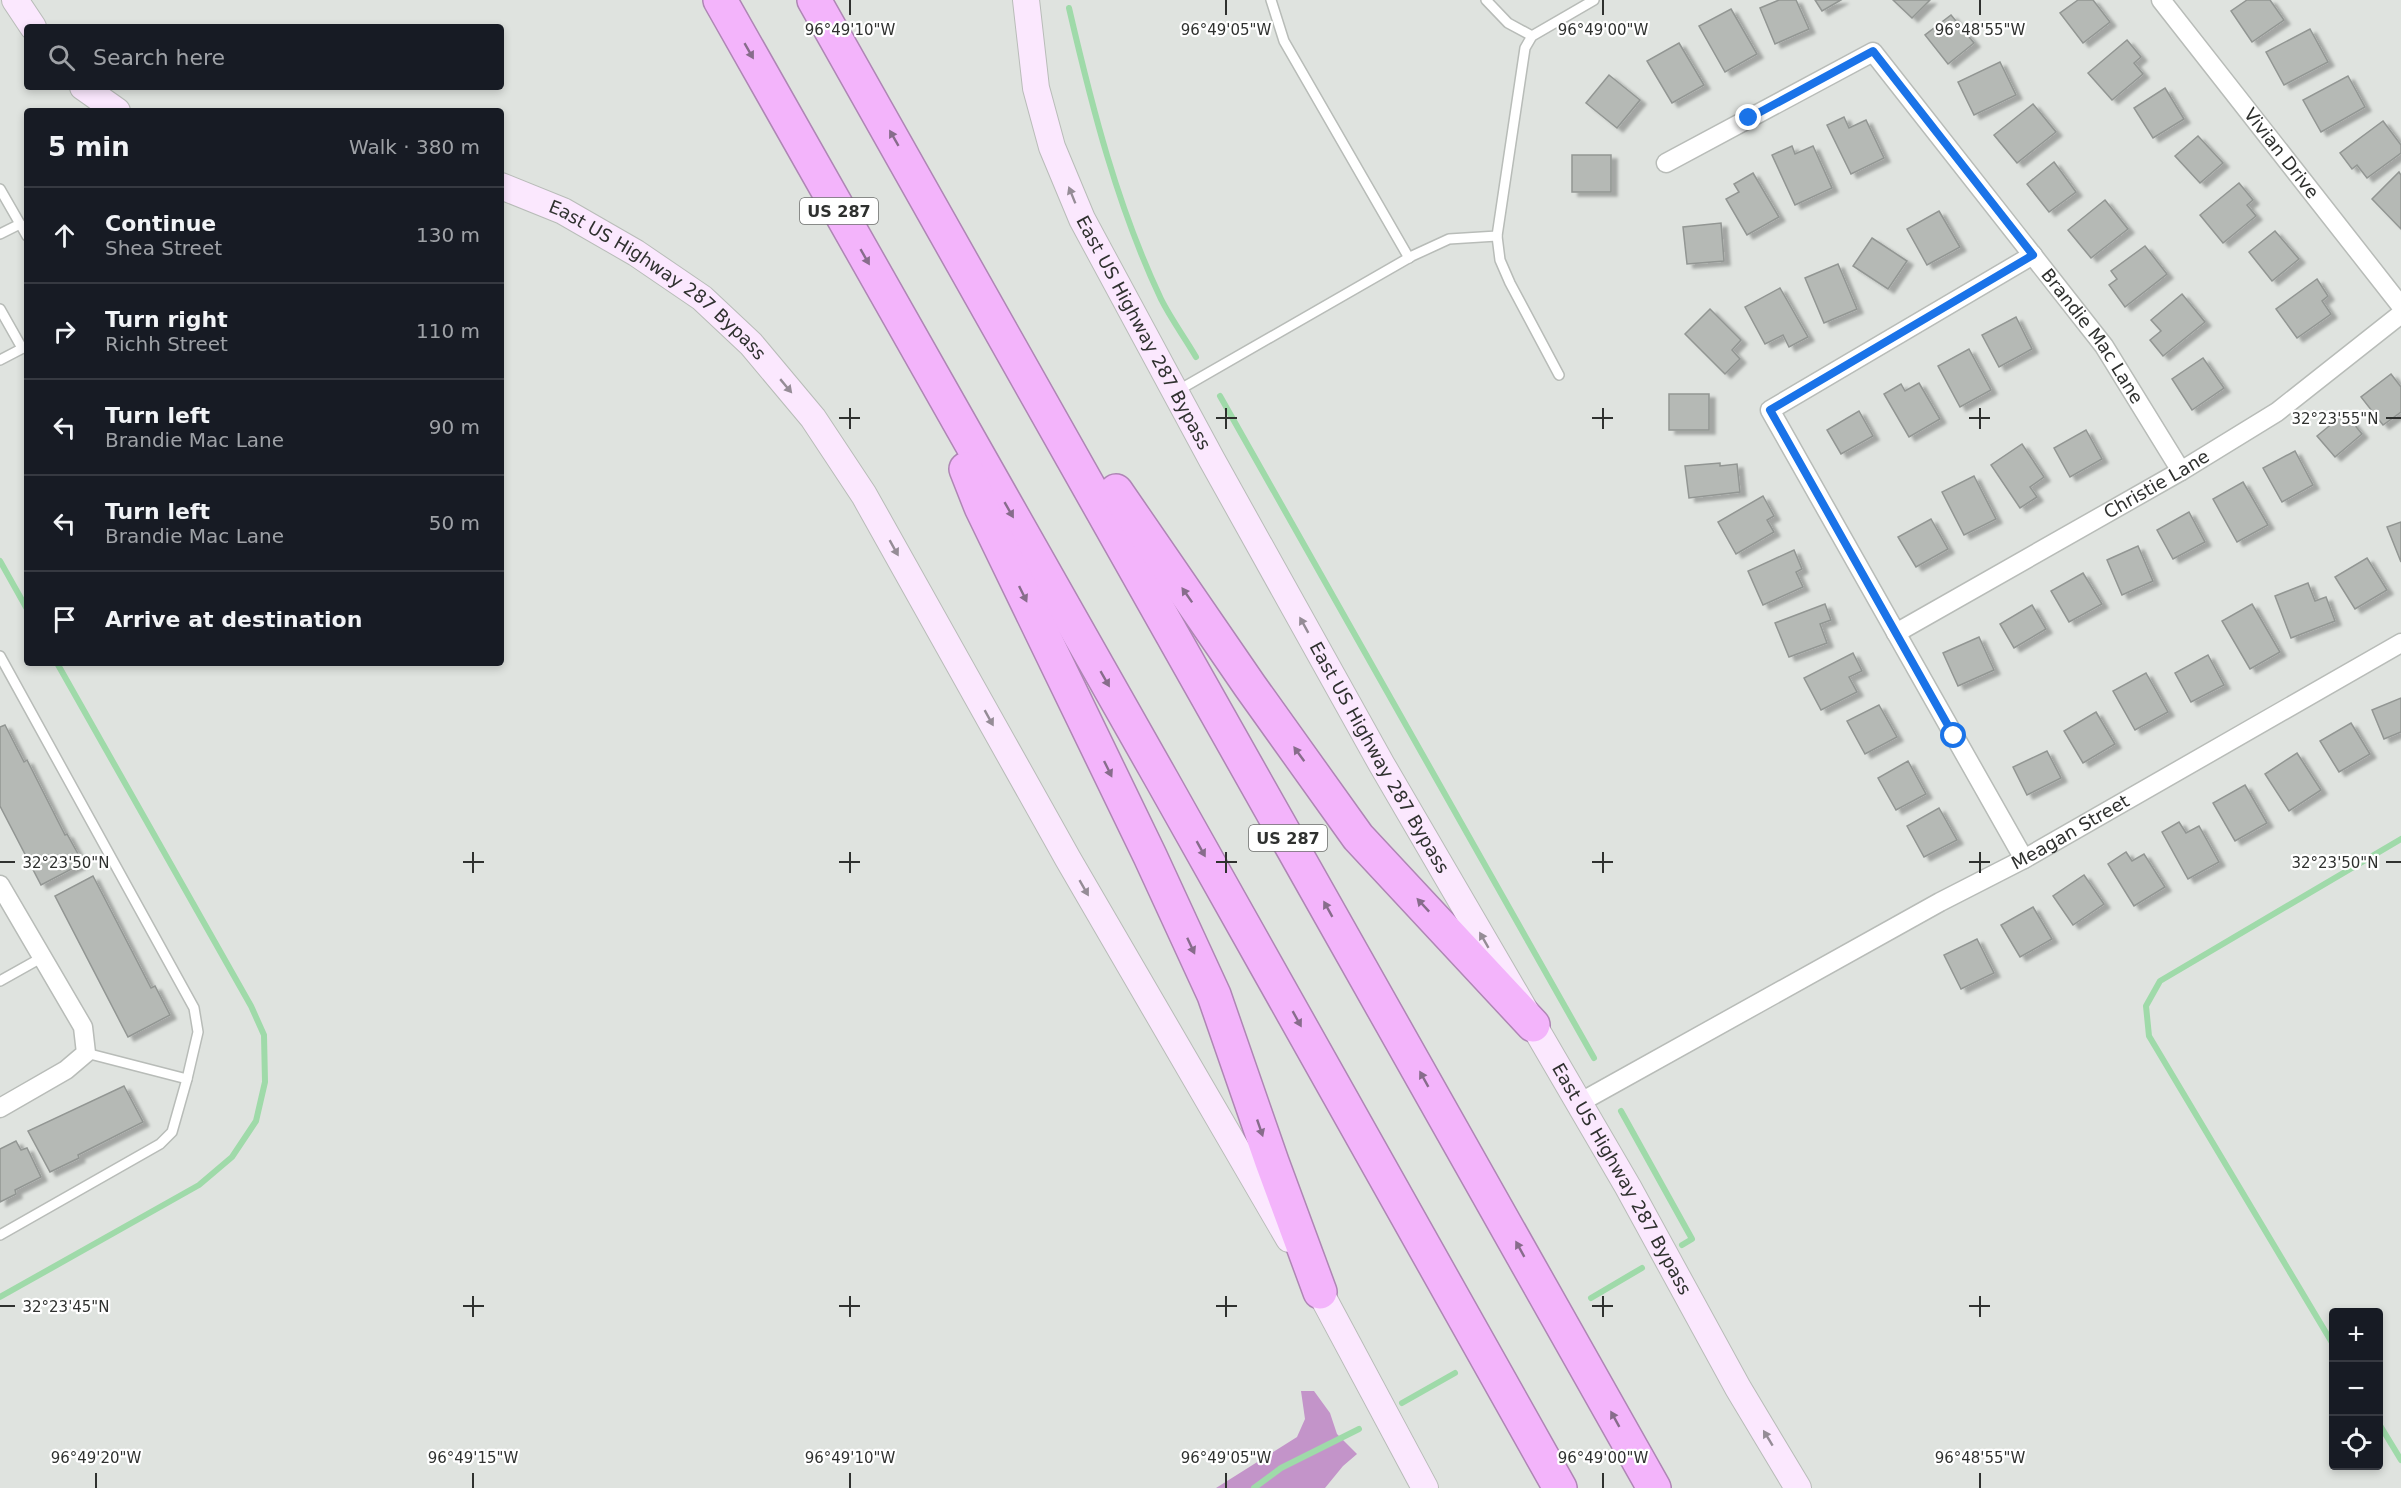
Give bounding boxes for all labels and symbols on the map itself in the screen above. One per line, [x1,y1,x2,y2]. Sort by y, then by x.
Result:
text: 96°49'10"W [805,21,895,39]
text: 96°49'05"W [1181,21,1271,39]
text: 96°49'00"W [1558,21,1648,39]
text: 96°48'55"W [1935,21,2025,39]
one-way arrow [743,43,754,59]
route end [1735,104,1761,130]
street label: Vivian Drive [2240,104,2324,202]
one-way arrow [888,130,899,146]
one-way arrow [1067,186,1076,204]
street label: East US Highway 287 Bypass [546,195,771,364]
road number: US 287 [800,198,878,224]
street label: East US Highway 287 Bypass [1072,212,1215,453]
one-way arrow [860,249,871,265]
street label: Brandie Mac Lane [2037,264,2148,407]
one-way arrow [779,378,792,393]
text: 32°23'55"N [2291,410,2379,428]
street label: Christie Lane [2100,445,2213,523]
one-way arrow [1004,502,1014,519]
one-way arrow [889,540,899,557]
one-way arrow [1018,585,1028,602]
one-way arrow [1181,587,1193,603]
one-way arrow [1299,616,1309,633]
street label: East US Highway 287 Bypass [1306,638,1454,877]
one-way arrow [1100,671,1110,688]
one-way arrow [984,710,994,727]
route start [1940,722,1966,748]
one-way arrow [1294,747,1306,762]
one-way arrow [1104,761,1113,778]
street label: Meagan Street [2008,790,2133,874]
road number: US 287 [1249,825,1327,851]
one-way arrow [1196,841,1206,858]
text: 32°23'50"N [22,854,110,872]
text: 32°23'50"N [2291,854,2379,872]
one-way arrow [1079,880,1090,896]
one-way arrow [1416,897,1430,912]
one-way arrow [1323,900,1333,917]
one-way arrow [1479,931,1489,948]
one-way arrow [1187,937,1196,954]
one-way arrow [1291,1011,1302,1027]
street label: East US Highway 287 Bypass [1548,1059,1696,1298]
one-way arrow [1419,1070,1429,1087]
one-way arrow [1255,1119,1265,1137]
one-way arrow [1514,1241,1525,1257]
text: 32°23'45"N [22,1298,110,1316]
one-way arrow [1610,1411,1621,1427]
one-way arrow [1762,1430,1773,1446]
text: 96°49'20"W [51,1449,141,1467]
text: 96°49'15"W [428,1449,518,1467]
text: 96°49'10"W [805,1449,895,1467]
text: 96°49'05"W [1181,1449,1271,1467]
text: 96°49'00"W [1558,1449,1648,1467]
text: 96°48'55"W [1935,1449,2025,1467]

